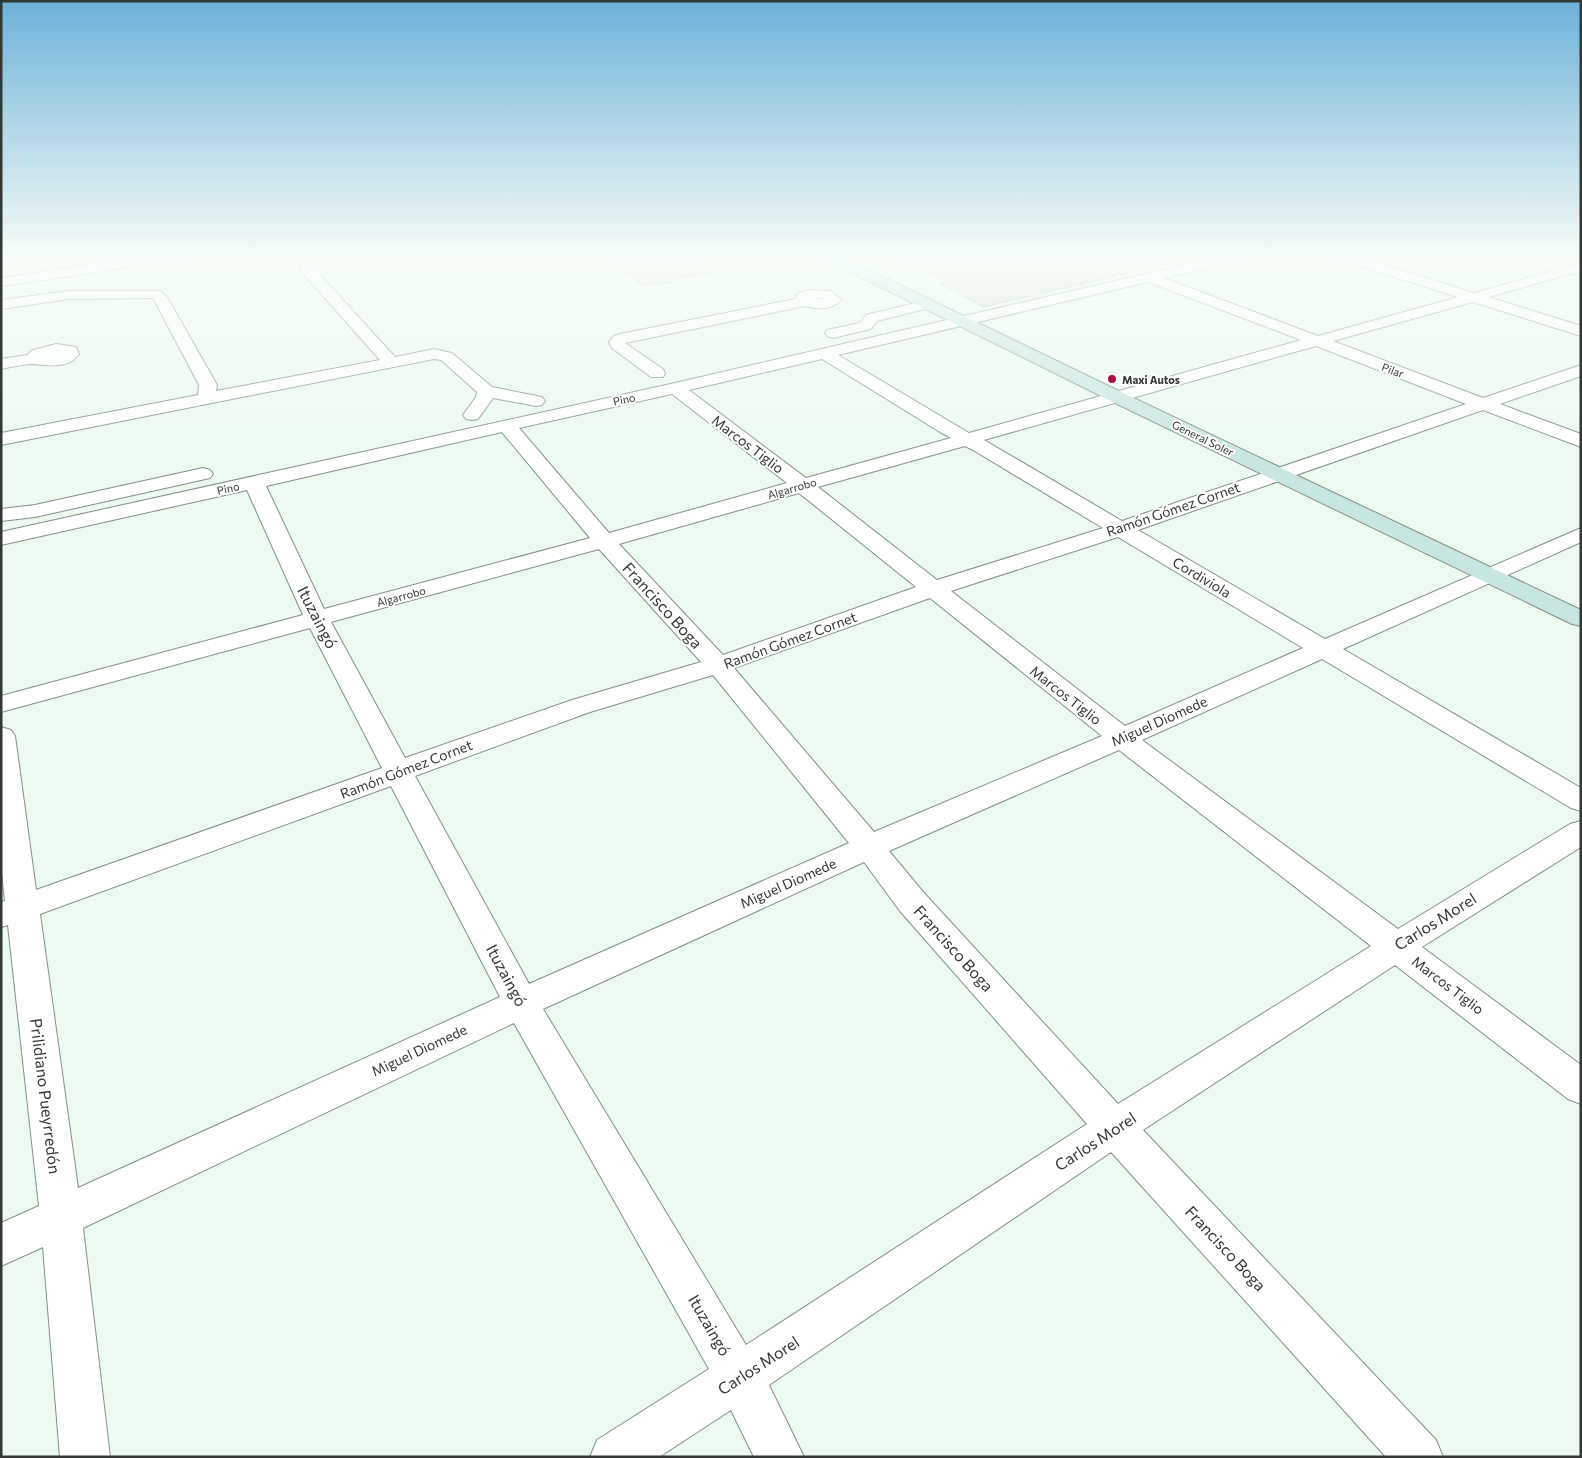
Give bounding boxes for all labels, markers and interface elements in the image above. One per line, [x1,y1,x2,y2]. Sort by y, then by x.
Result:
street label: Pilar [1380,360,1406,380]
marker: Maxi Autos [1106,373,1118,385]
place label: Maxi Autos [1122,373,1180,386]
street label: Pino [612,390,637,408]
street label: Marcos Tiglio [709,411,787,477]
street label: General Soler [1170,417,1236,459]
street label: Algarrobo [766,475,818,501]
street label: Ramón Gómez Cornet [1104,478,1242,540]
street label: Pino [216,479,241,497]
street label: Cordiviola [1170,553,1234,601]
street label: Francisco Boga [619,558,707,652]
street label: Ituzaingó [294,583,342,651]
street label: Algarrobo [375,583,427,609]
street label: Ramón Gómez Cornet [721,608,859,672]
street label: Marcos Tiglio [1027,662,1105,728]
street label: Miguel Diomede [1108,692,1210,750]
street label: Ramón Gómez Cornet [337,736,475,802]
street label: Miguel Diomede [737,854,839,912]
street label: Carlos Morel [1391,888,1479,954]
street label: Francisco Boga [910,901,998,995]
street label: Ituzaingó [483,941,531,1009]
street label: Marcos Tiglio [1409,952,1487,1018]
street label: Prilidiano Pueyrredón [27,1017,65,1175]
street label: Miguel Diomede [369,1020,469,1080]
street label: Carlos Morel [1051,1108,1139,1174]
street label: Francisco Boga [1182,1202,1270,1294]
street label: Ituzaingó [685,1291,735,1359]
street label: Carlos Morel [714,1332,802,1398]

